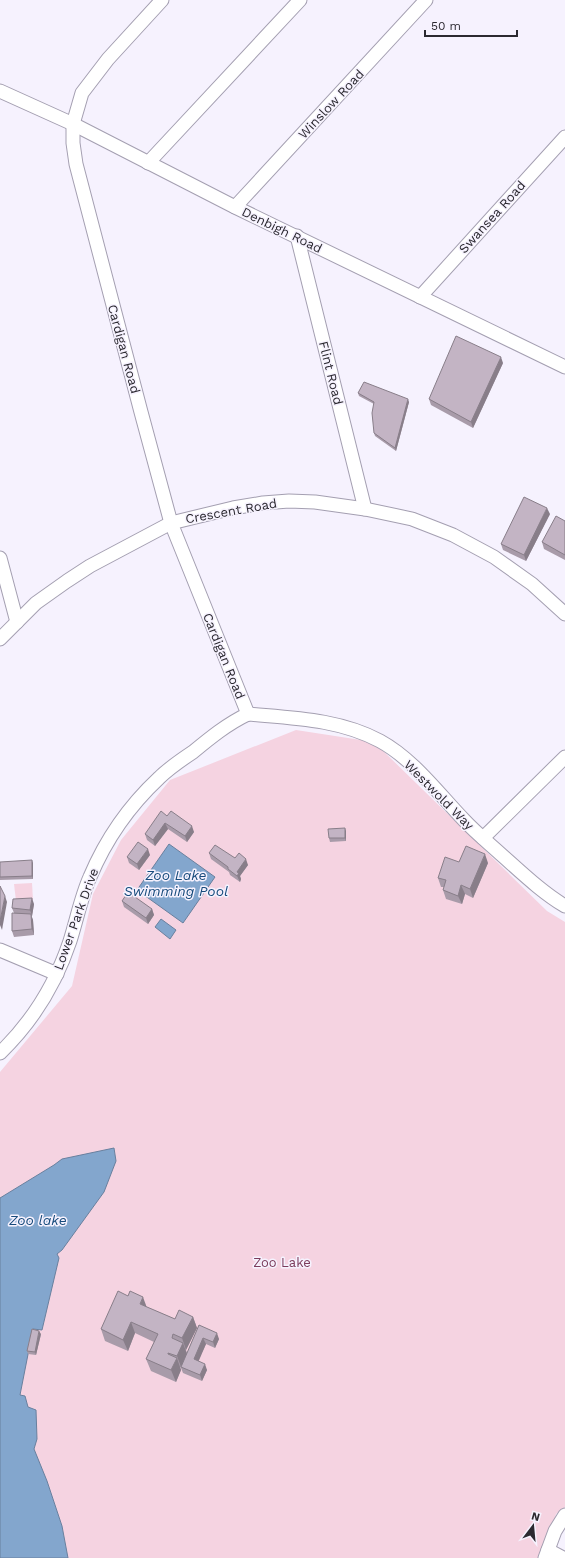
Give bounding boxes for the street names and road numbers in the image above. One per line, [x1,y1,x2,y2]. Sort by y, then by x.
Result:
street label: Winslow Road [295,66,367,142]
street label: Swansea Road [456,178,528,256]
street label: Denbigh Road [239,204,325,256]
street label: Cardigan Road [105,303,143,395]
street label: Flint Road [316,340,346,406]
street label: Crescent Road [184,496,278,526]
street label: Cardigan Road [200,611,248,701]
street label: Westwold Way [401,757,477,833]
street label: Lower Park Drive [51,866,101,972]

